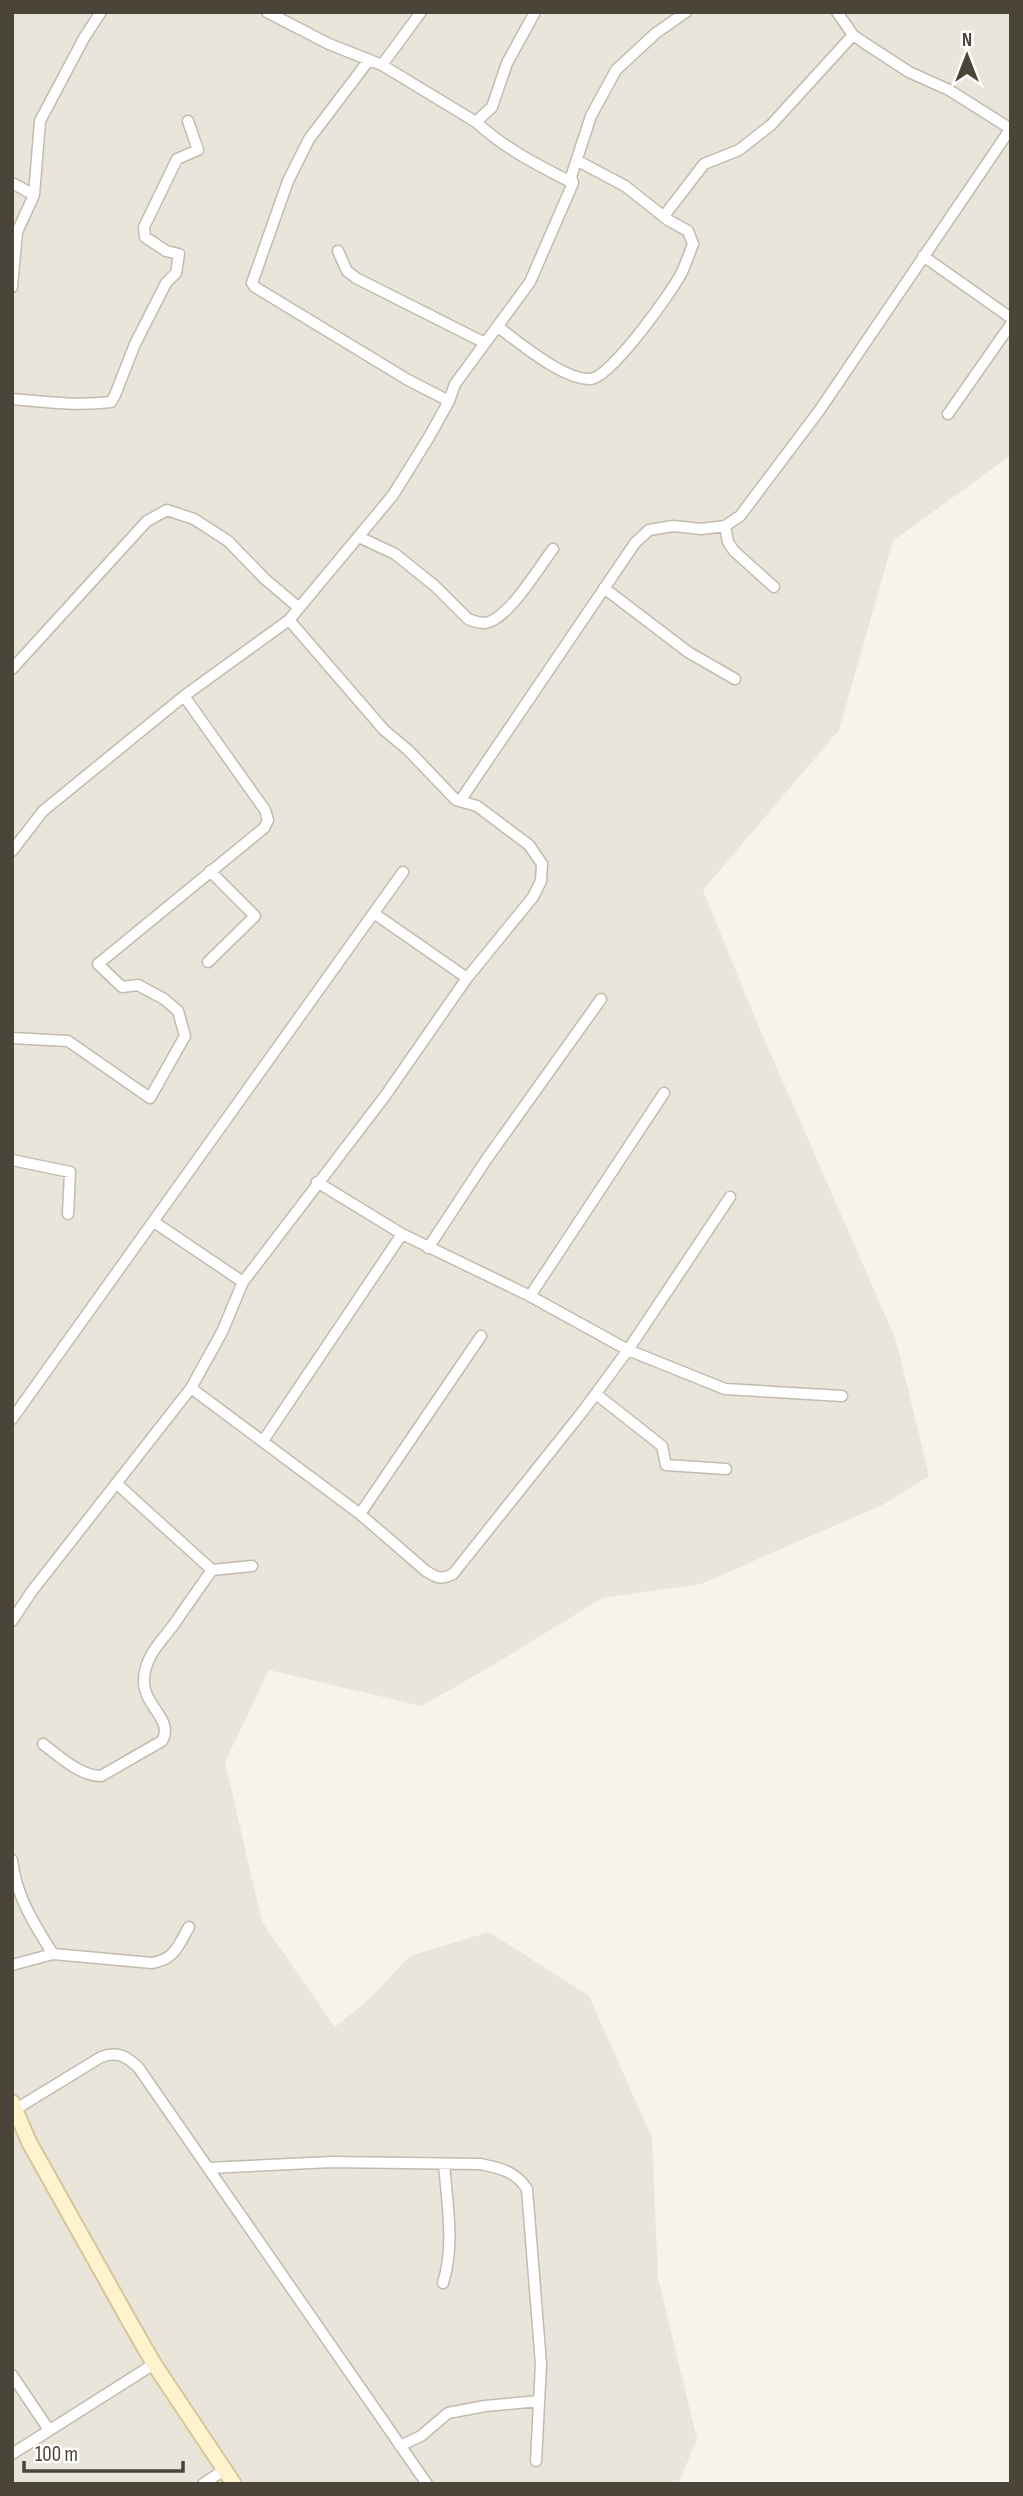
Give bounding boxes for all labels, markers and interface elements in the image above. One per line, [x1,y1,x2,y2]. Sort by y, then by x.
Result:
north arrow [932,21,1002,91]
text: N [962,29,972,52]
scale bar [24,2430,184,2474]
text: 100 m [35,2442,78,2467]

